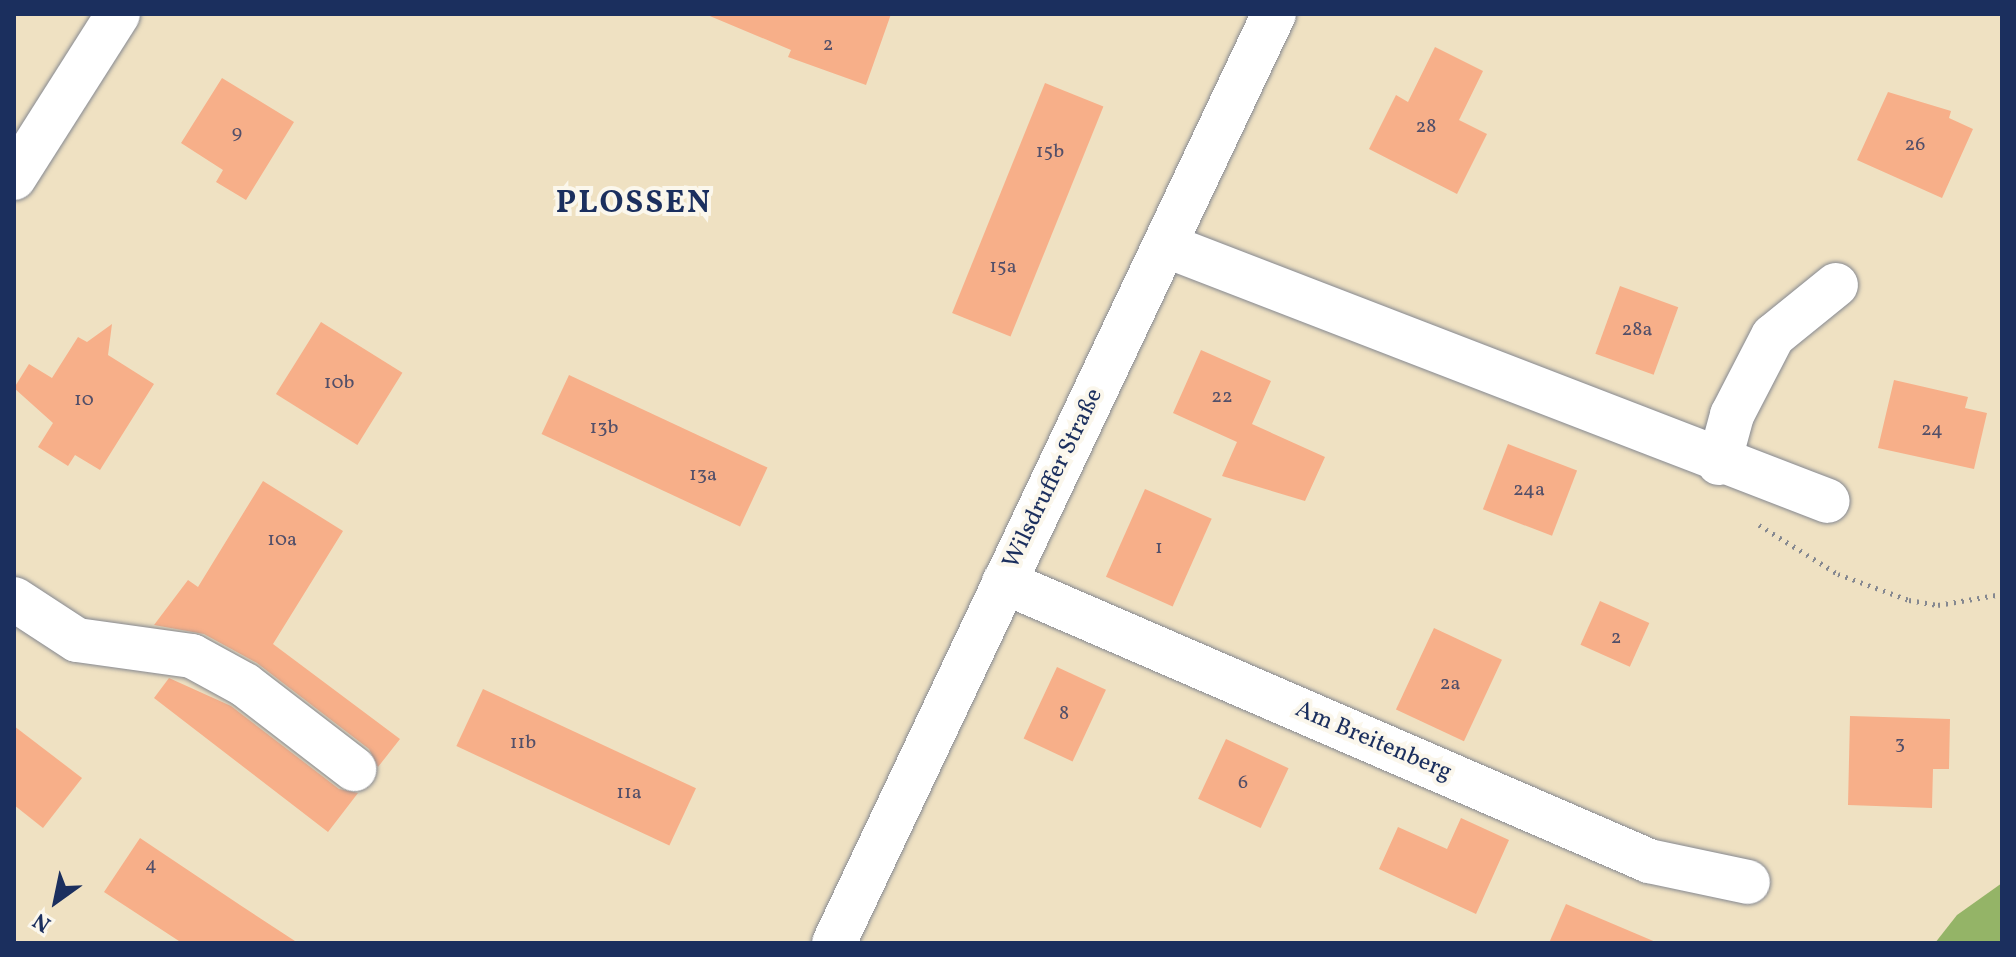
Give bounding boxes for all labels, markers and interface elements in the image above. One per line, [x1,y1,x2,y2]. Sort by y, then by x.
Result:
house number: 2 [823,33,833,57]
house number: 28 [1416,115,1436,139]
house number: 9 [232,121,242,145]
house number: 26 [1905,133,1925,157]
house number: 15b [1036,140,1064,164]
district label: PLOSSEN [556,185,712,223]
house number: 15a [989,255,1017,279]
house number: 28a [1622,318,1652,342]
house number: 10b [324,371,354,395]
street label: Wilsdruffer Straße [998,384,1110,574]
house number: 22 [1211,385,1233,409]
house number: 10 [74,388,94,412]
house number: 13b [590,416,618,440]
house number: 24 [1921,418,1943,442]
house number: 13a [689,463,717,487]
house number: 24a [1513,478,1545,502]
house number: 10a [267,528,297,552]
house number: 1 [1155,536,1163,560]
house number: 2 [1611,626,1621,650]
house number: 2a [1440,672,1460,696]
street label: Am Breitenberg [1290,696,1456,788]
house number: 8 [1059,702,1069,726]
house number: 11b [510,731,536,755]
house number: 3 [1895,732,1905,756]
house number: 6 [1238,771,1248,795]
house number: 11a [616,781,642,805]
house number: 4 [145,853,157,877]
north arrow [16,861,96,941]
text: N [28,904,58,939]

